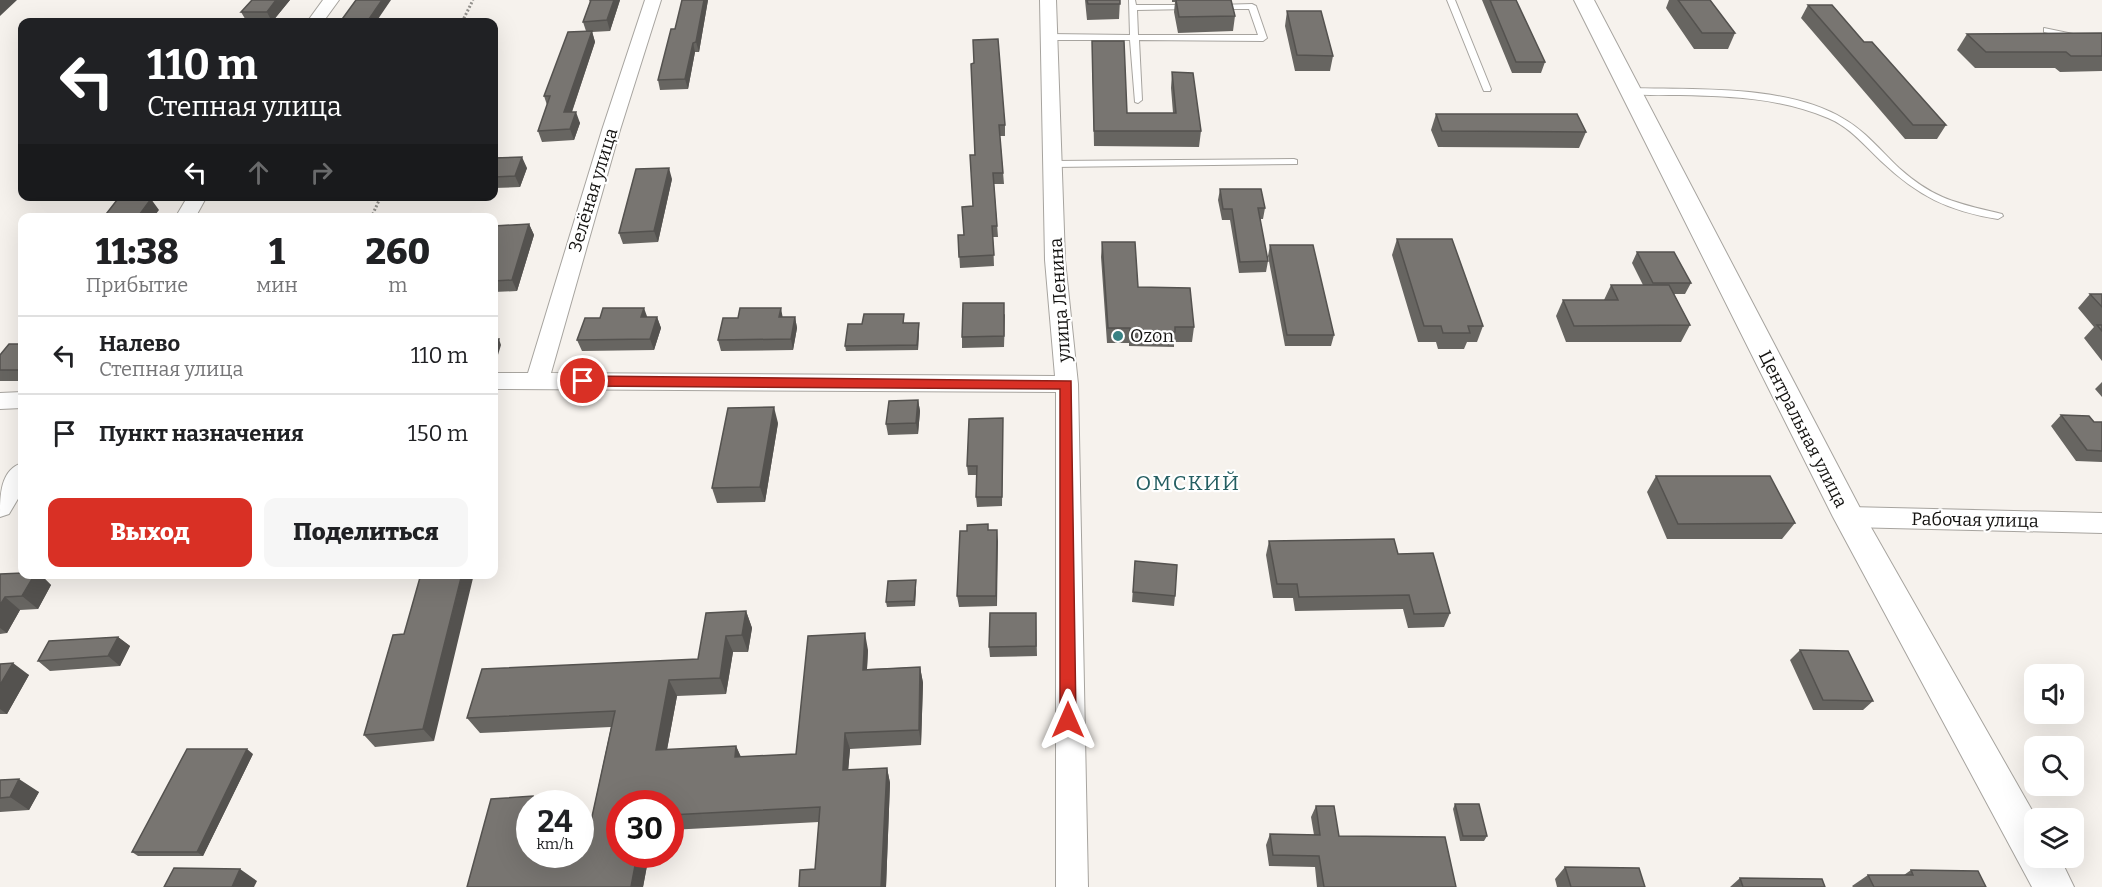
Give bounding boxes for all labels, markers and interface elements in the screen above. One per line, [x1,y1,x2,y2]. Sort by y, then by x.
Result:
text: 110 m [147,40,258,90]
icon: left [48,42,126,120]
text: Степная улица [147,91,342,123]
street label: Зелёная улица [564,125,622,255]
icon: left [179,156,212,189]
icon: ahead [242,156,275,189]
icon: right [305,156,338,189]
text: 11:38 [95,230,179,274]
text: 1 [269,230,285,274]
text: 260 [365,230,430,274]
street label: улица Ленина [1045,237,1075,364]
text: Прибытие [86,273,188,297]
text: мин [256,273,298,297]
text: m [388,273,407,297]
place label: Ozon [1130,325,1174,347]
marker: Ozon [1111,329,1125,343]
text: Налево [99,330,180,357]
icon: left [48,339,81,372]
text: 110 m [411,342,468,369]
street label: Центральная улица [1754,347,1852,511]
pin [557,355,608,406]
text: Степная улица [99,357,243,381]
icon: arrive [566,364,599,397]
icon: arrive [48,417,81,450]
text: Пункт назначения [99,420,304,447]
text: 150 m [408,420,468,447]
district label: ОМСКИЙ [1135,470,1241,496]
button: Выход [48,498,252,567]
button: Поделиться [264,498,468,567]
street label: Рабочая улица [1911,508,2039,532]
map controls [2024,664,2084,868]
button: sound [2024,664,2084,724]
position arrow [1036,688,1100,752]
button: search [2024,736,2084,796]
speed limit sign: 30 [606,790,684,868]
text: 24 [537,804,573,840]
button: layers [2024,808,2084,868]
text: km/h [536,835,574,853]

